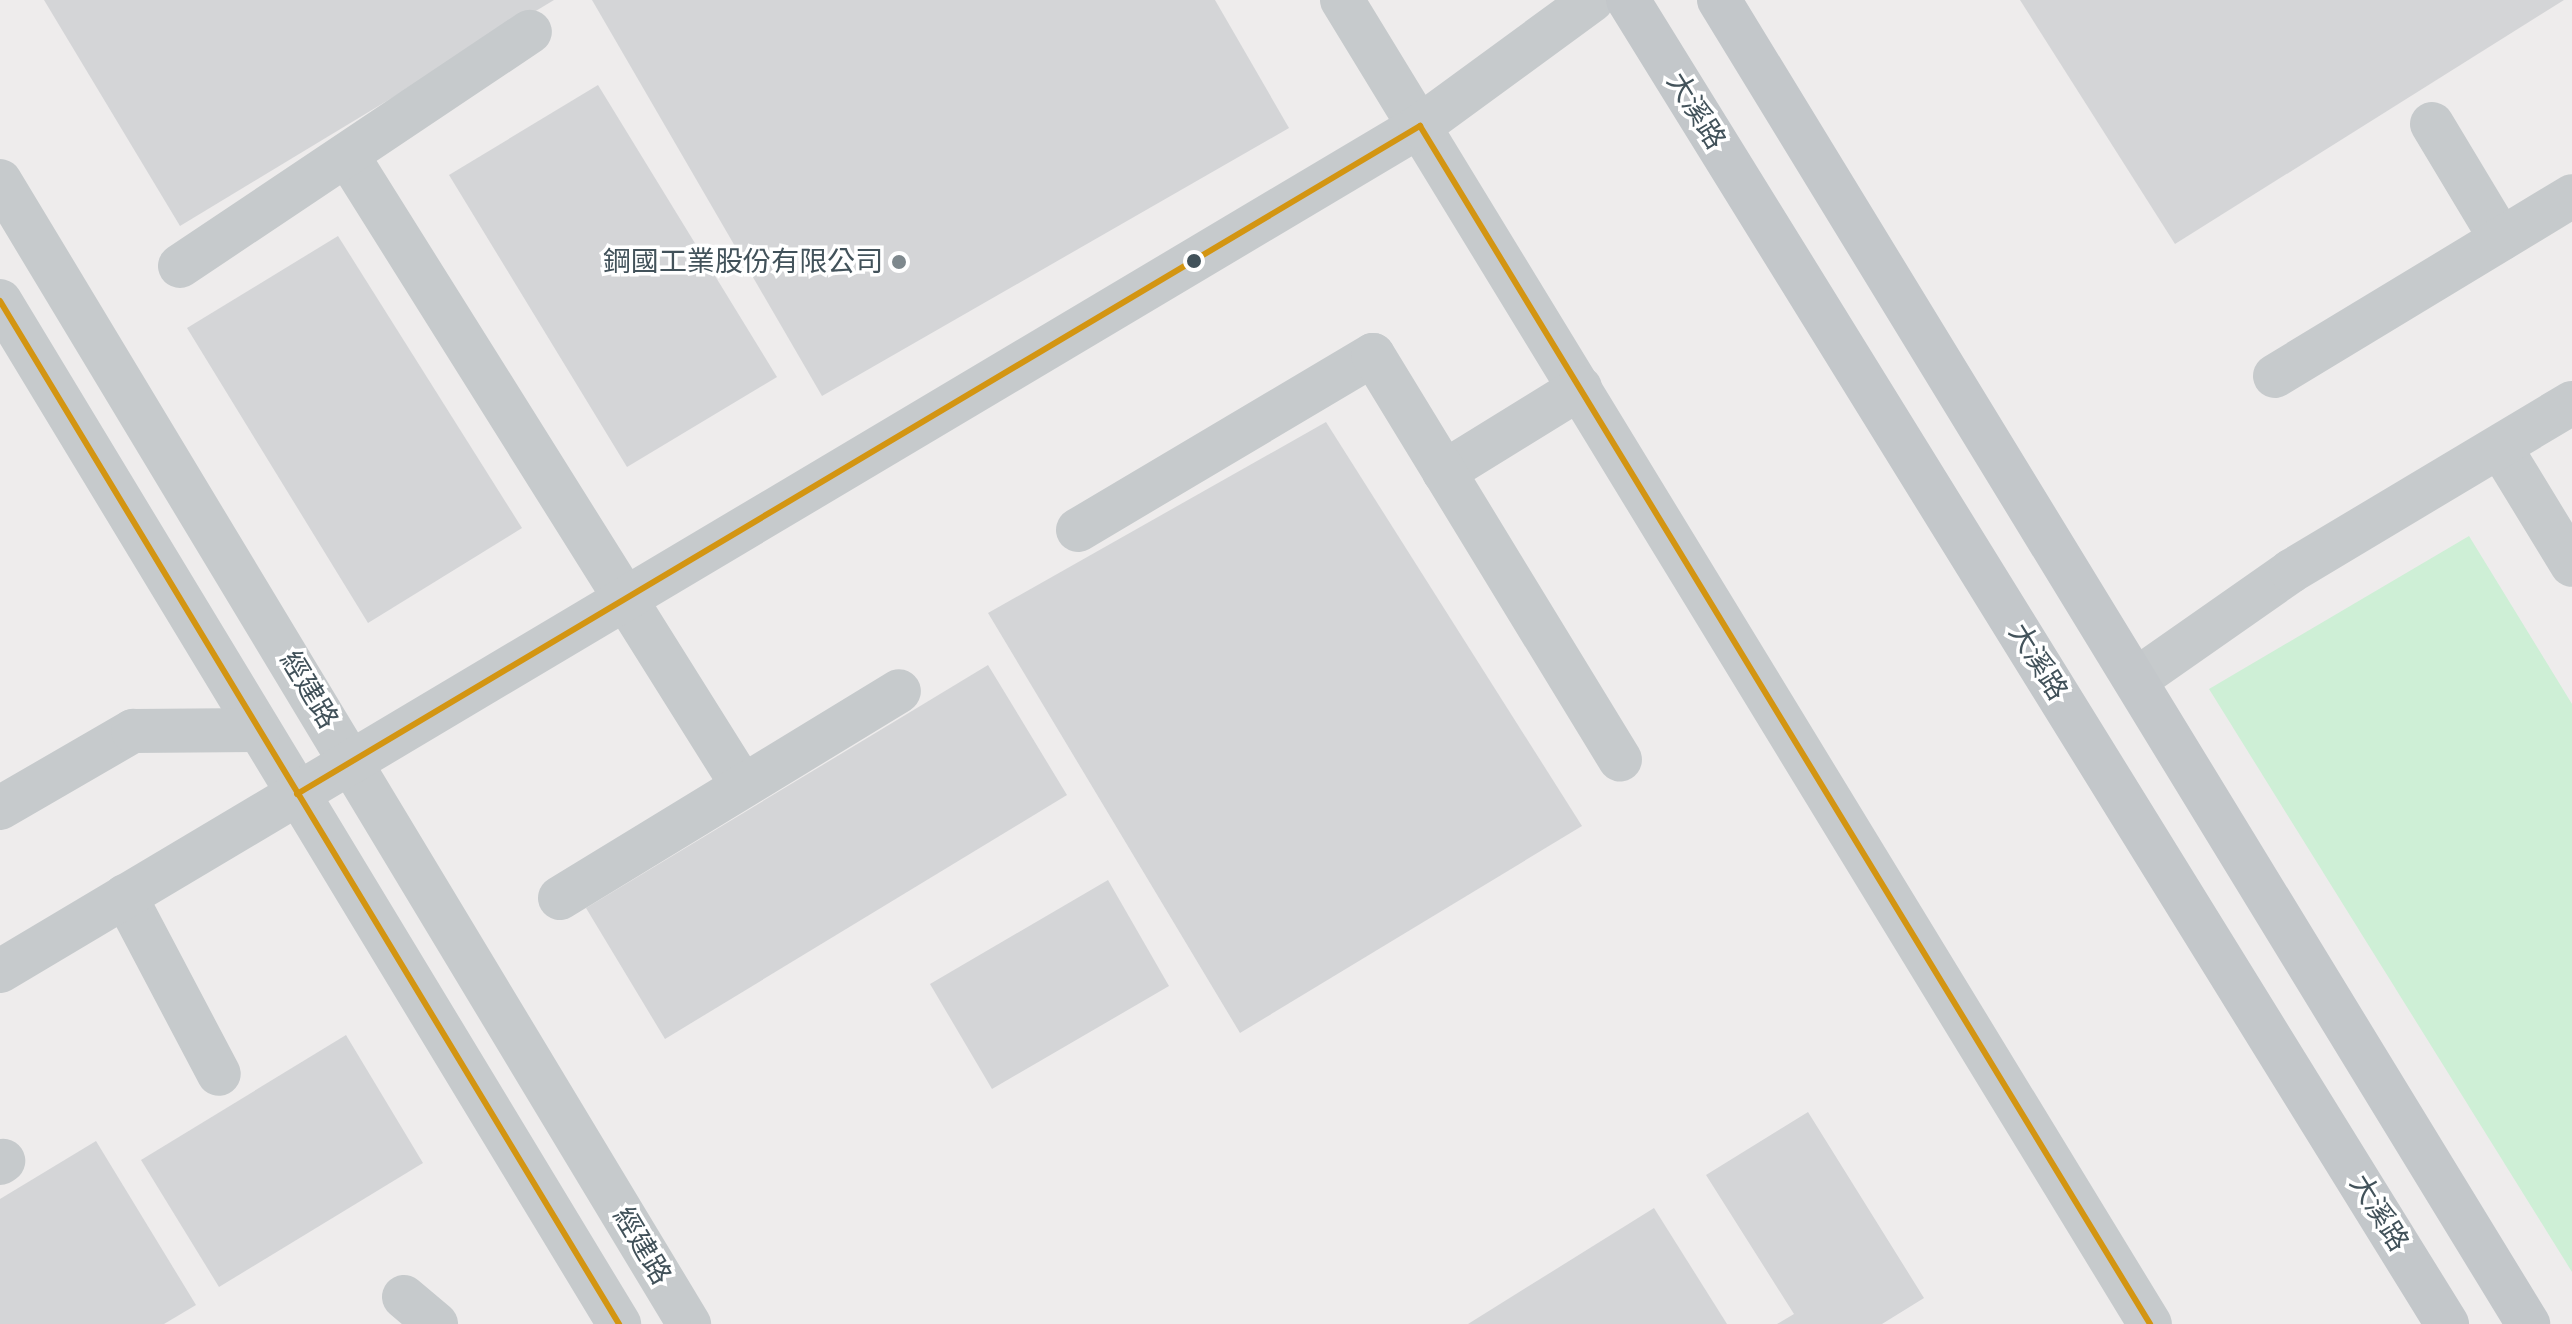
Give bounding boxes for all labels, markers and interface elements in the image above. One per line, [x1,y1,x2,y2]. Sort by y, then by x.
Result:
street label: 大溪路 [1659,66,1733,156]
place label: 鋼國工業股份有限公司 [603,245,883,279]
marker: 鋼國工業股份有限公司 [890,253,908,271]
unlabelled marker [1186,253,1202,269]
street label: 大溪路 [2001,617,2075,707]
street label: 經建路 [273,645,345,735]
street label: 大溪路 [2342,1168,2416,1258]
street label: 經建路 [606,1201,678,1291]

